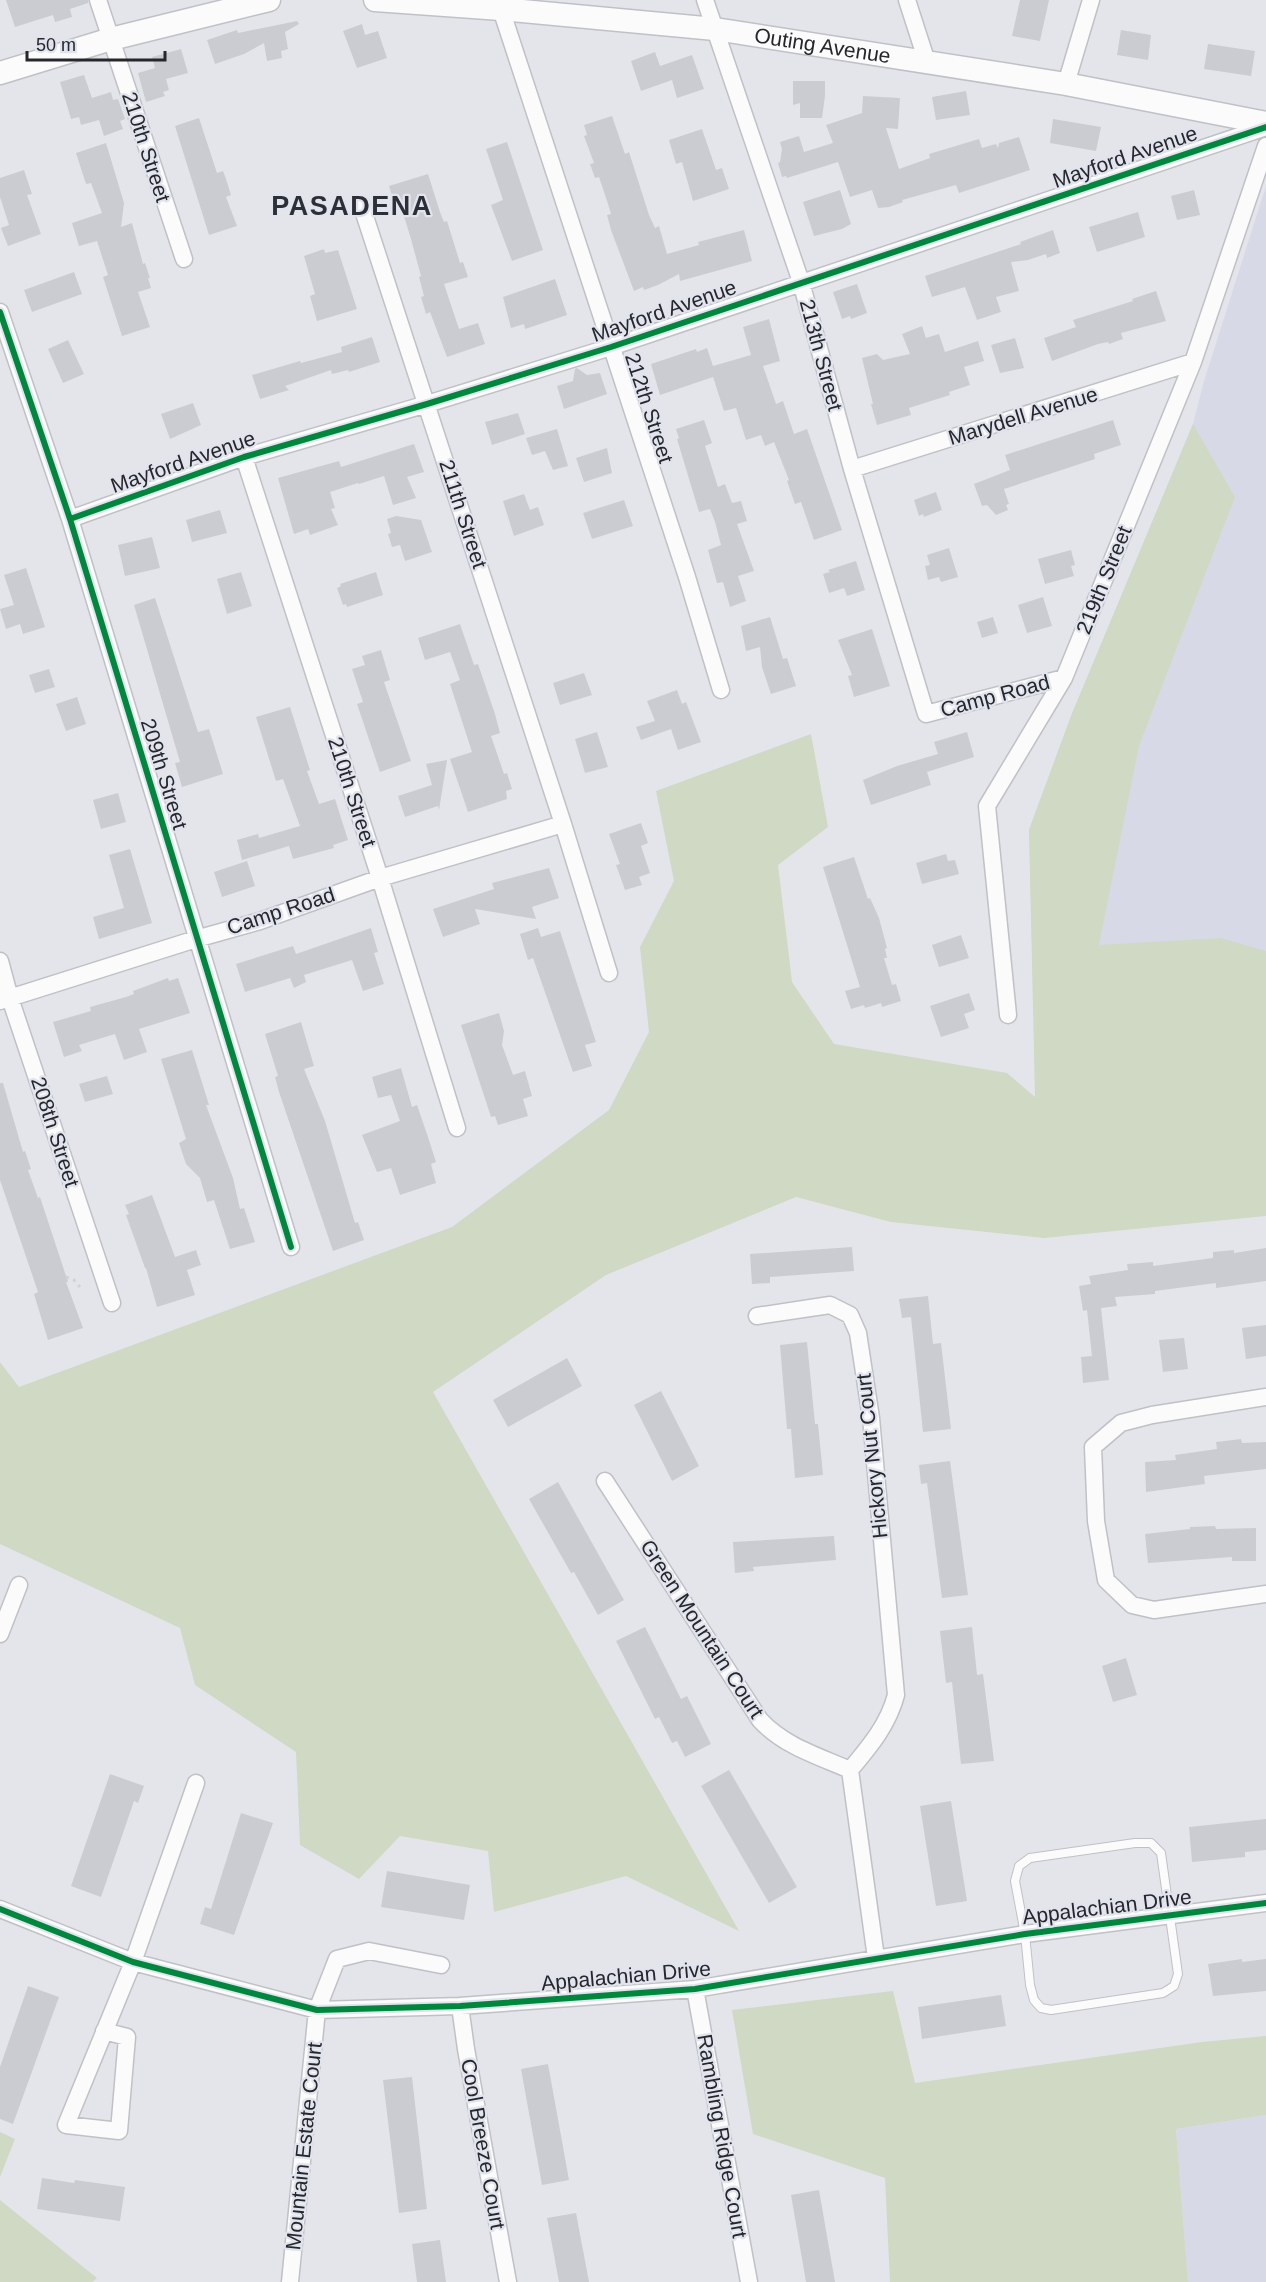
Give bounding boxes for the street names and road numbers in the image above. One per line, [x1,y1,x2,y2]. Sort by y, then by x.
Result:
street label: Outing Avenue [753,23,892,67]
street label: 210th Street [118,89,175,205]
street label: Mayford Avenue [1050,121,1200,192]
street label: Mayford Avenue [589,275,739,346]
street label: 213th Street [796,297,847,413]
street label: 212th Street [621,350,678,466]
street label: Marydell Avenue [945,382,1100,449]
street label: Mayford Avenue [108,426,258,497]
street label: 211th Street [435,457,492,571]
street label: 219th Street [1071,522,1136,637]
street label: Camp Road [938,670,1052,721]
street label: 209th Street [137,716,192,832]
street label: 210th Street [324,734,381,850]
street label: Camp Road [224,882,338,939]
street label: 208th Street [27,1074,84,1190]
street label: Hickory Nut Court [851,1372,892,1540]
street label: Green Mountain Court [636,1535,769,1722]
street label: Appalachian Drive [1021,1885,1193,1928]
street label: Appalachian Drive [540,1957,712,1994]
street label: Rambling Ridge Court [693,2032,752,2240]
street label: Mountain Estate Court [281,2041,326,2251]
street label: Cool Breeze Court [457,2057,510,2231]

